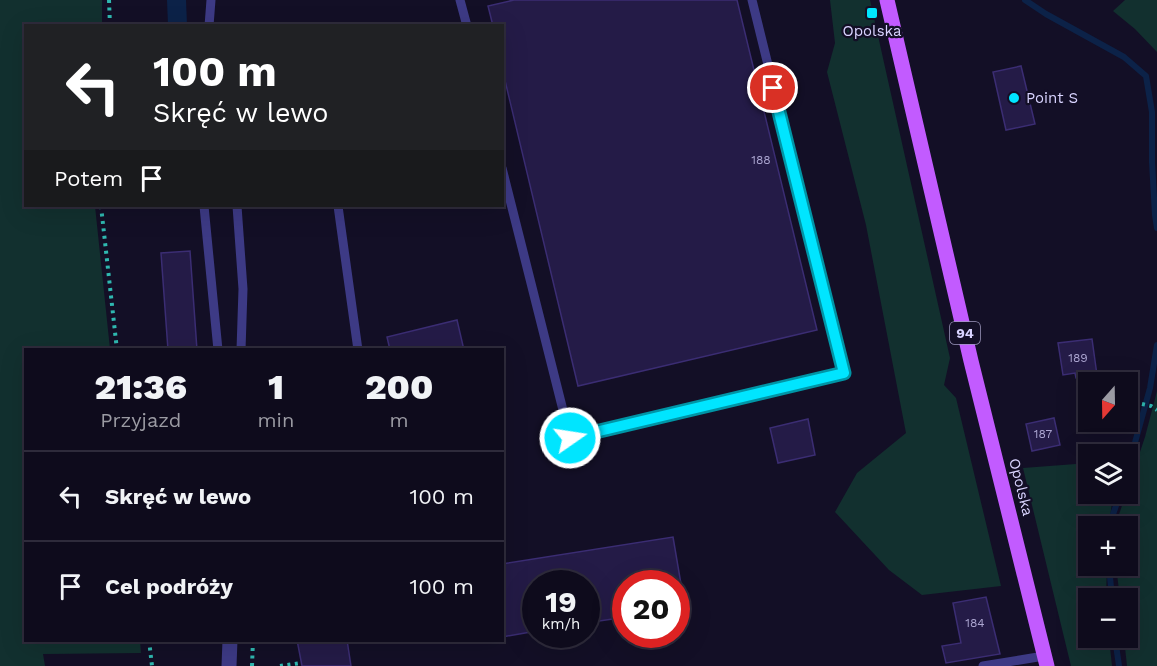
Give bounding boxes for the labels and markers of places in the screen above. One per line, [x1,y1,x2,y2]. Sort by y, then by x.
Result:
marker: Opolska [865,6,879,20]
place label: Opolska [843,22,902,40]
pin [747,62,798,113]
place label: Point S [1026,89,1078,107]
marker: Point S [1007,91,1021,105]

